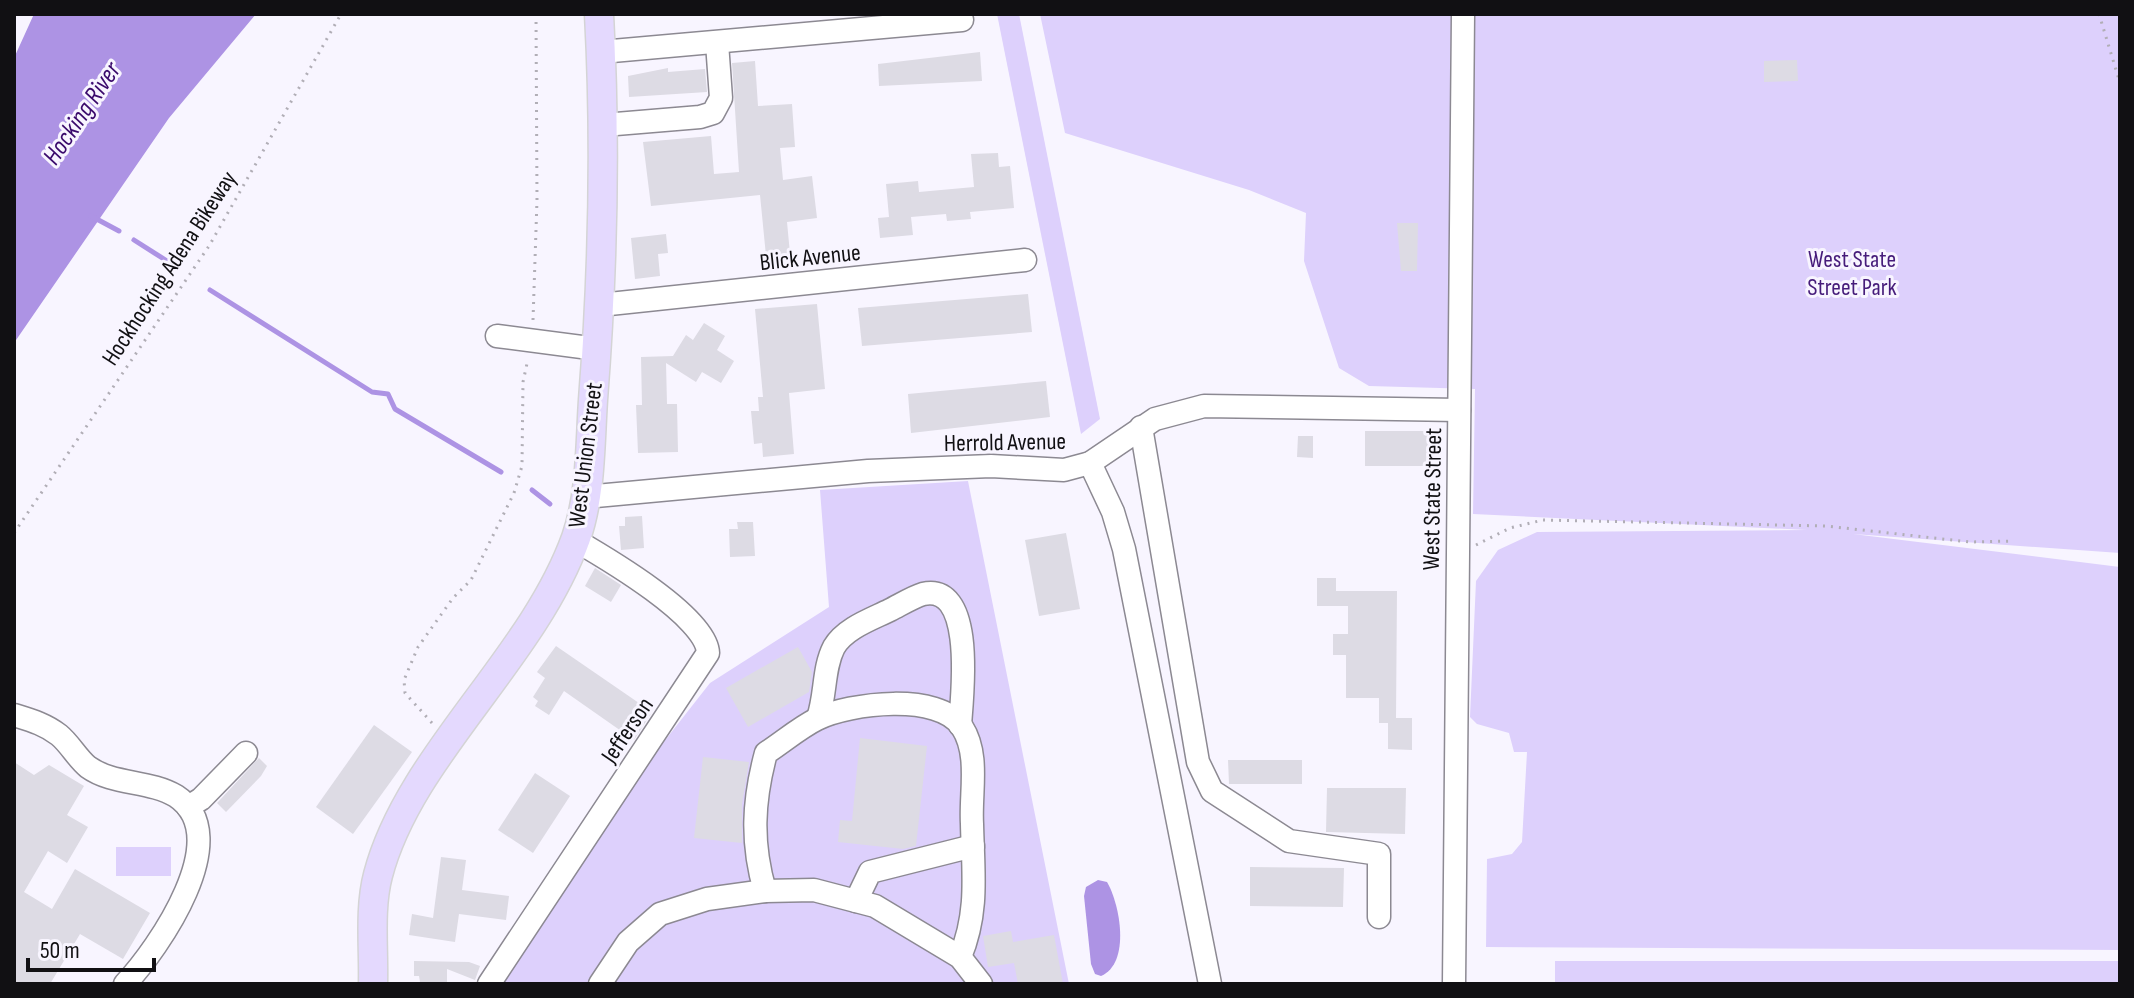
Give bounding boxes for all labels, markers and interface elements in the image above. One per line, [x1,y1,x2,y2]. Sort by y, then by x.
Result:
water label: Hocking River [37,55,129,171]
street label: Hockhocking Adena Bikeway [96,166,243,371]
street label: Blick Avenue [758,238,862,277]
park label: West State Street Park [1807,245,1897,302]
street label: West Union Street [562,381,609,529]
street label: Herrold Avenue [944,427,1066,458]
street label: West State Street [1417,427,1448,571]
street label: Jefferson [594,692,660,769]
scale bar [28,922,154,972]
text: 50 m [40,936,80,965]

